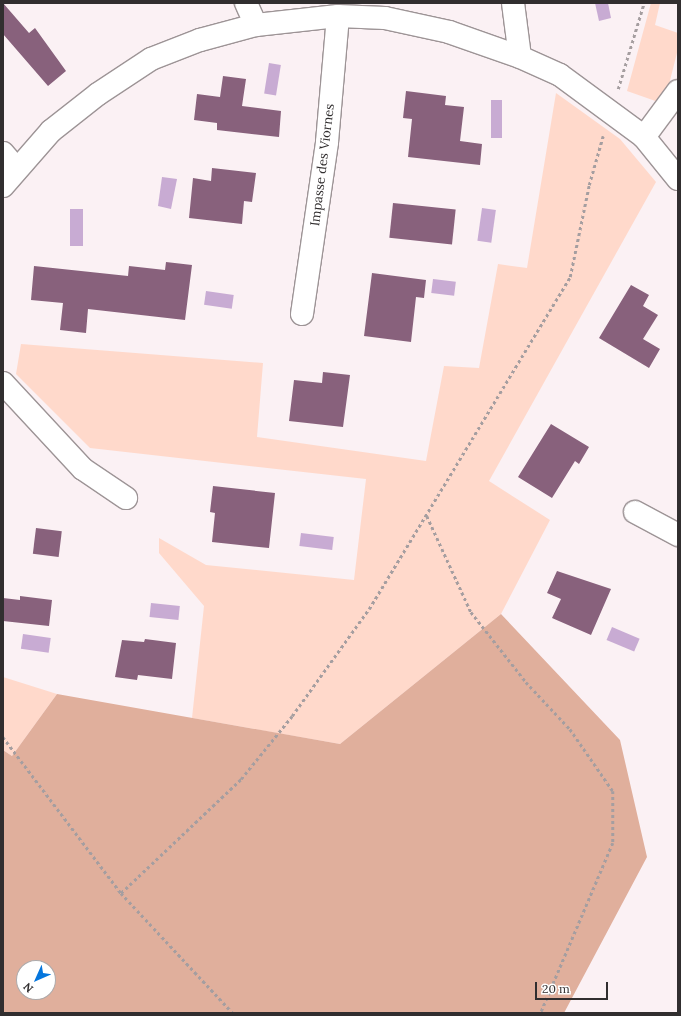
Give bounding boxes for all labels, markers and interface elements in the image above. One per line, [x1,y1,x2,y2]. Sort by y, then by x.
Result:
street label: Impasse des Viornes [308,103,338,227]
north arrow [16,960,56,1000]
scale bar [537,974,610,1000]
text: N [20,980,36,996]
text: 20 m [542,981,570,996]

